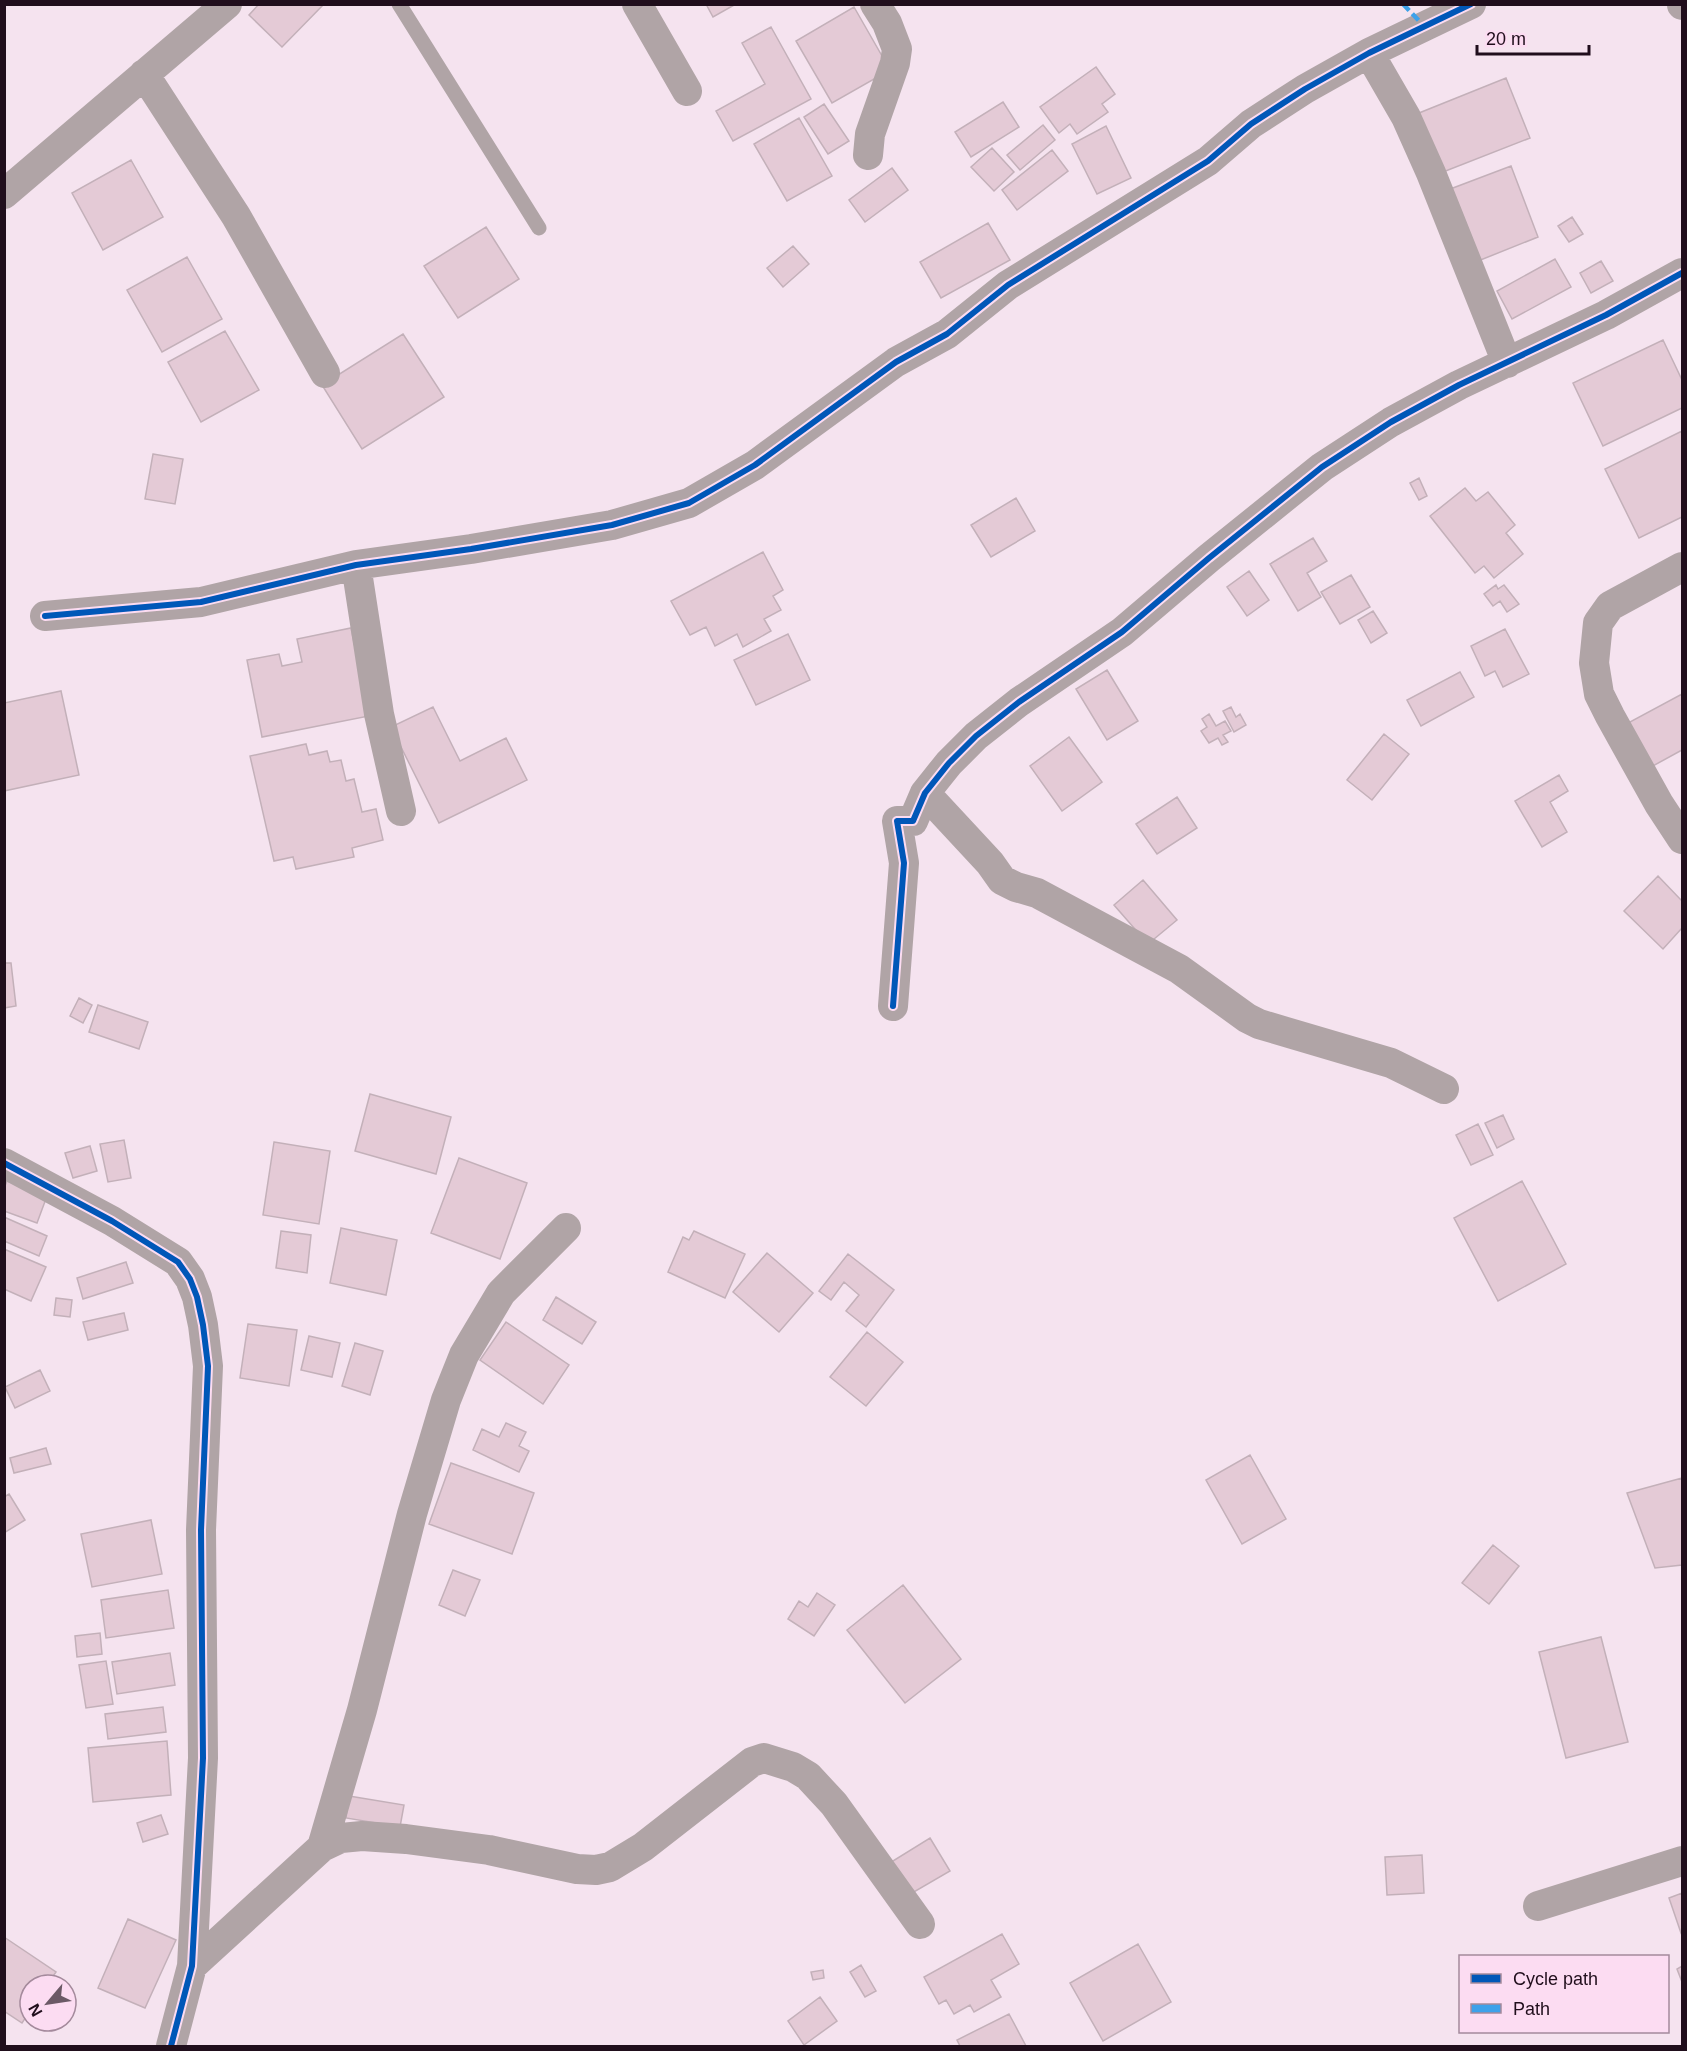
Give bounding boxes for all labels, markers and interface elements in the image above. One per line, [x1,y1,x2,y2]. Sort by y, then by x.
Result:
scale bar [1477,18,1590,56]
text: 20 m [1486,29,1526,49]
legend [1459,1955,1669,2033]
text: Cycle path [1513,1969,1598,1989]
north arrow [18,1973,78,2033]
text: Path [1513,1999,1550,2019]
text: N [25,2001,46,2019]

